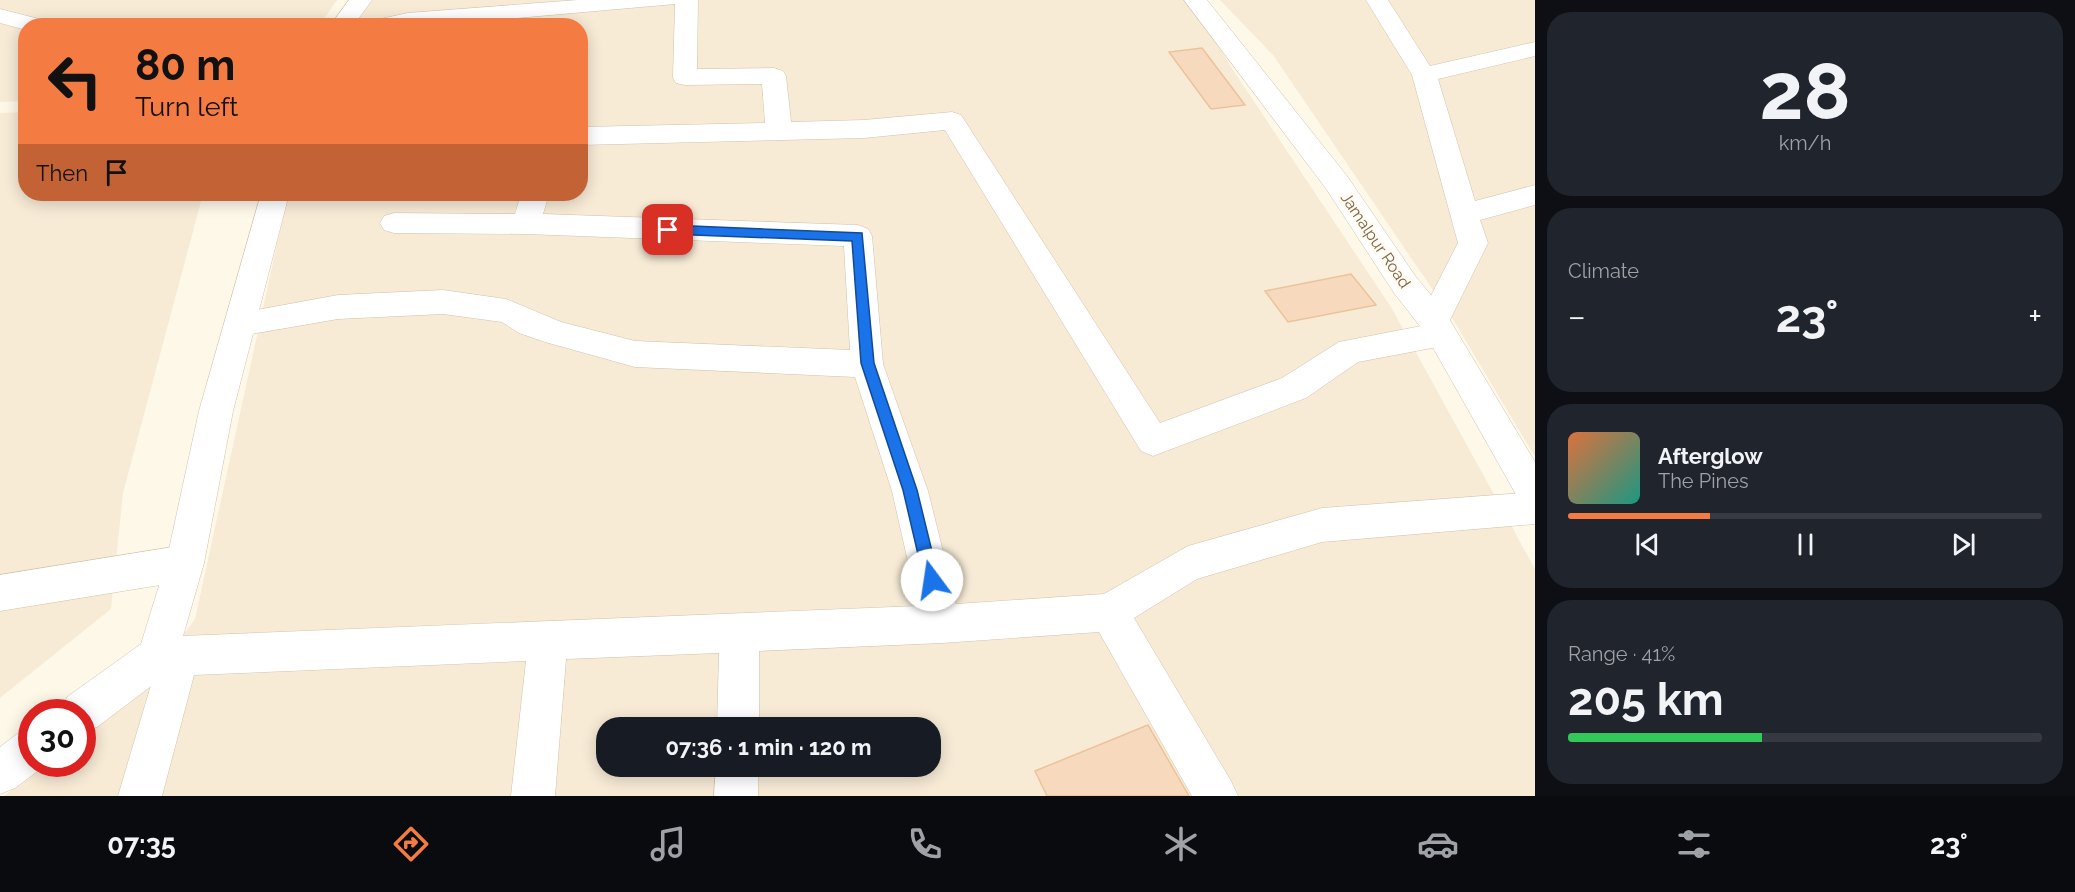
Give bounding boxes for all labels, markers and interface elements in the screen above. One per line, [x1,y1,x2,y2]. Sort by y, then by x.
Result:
text: 80 m [135,41,235,90]
icon: left [36,42,114,120]
text: 28 [1759,46,1851,137]
text: Turn left [135,91,238,122]
text: km/h [1779,131,1831,155]
icon: arrive [100,156,133,189]
text: Then [36,160,88,186]
street label: Jamalpur Road [1337,189,1415,292]
pin [642,204,693,255]
icon: arrive [651,213,684,246]
text: Climate [1568,259,1639,283]
text: 23° [1776,290,1838,343]
text: − [1568,297,1586,336]
text: + [2028,297,2042,336]
text: Afterglow [1658,443,1763,469]
text: The Pines [1658,469,1749,493]
icon: previous [1631,528,1664,561]
icon: pause [1789,528,1822,561]
icon: next [1947,528,1980,561]
position arrow [900,548,964,612]
text: Range · 41% [1568,642,1675,666]
text: 205 km [1568,673,1724,726]
speed limit sign: 30 [18,699,96,777]
text: 07:36 · 1 min · 120 m [665,734,872,760]
icon: directions [390,823,432,865]
icon: music [647,823,689,865]
icon: phone [904,823,946,865]
icon: climate [1160,823,1202,865]
icon: car [1417,823,1459,865]
icon: filters [1673,823,1715,865]
text: 07:35 [107,829,176,860]
text: 23° [1930,829,1968,860]

